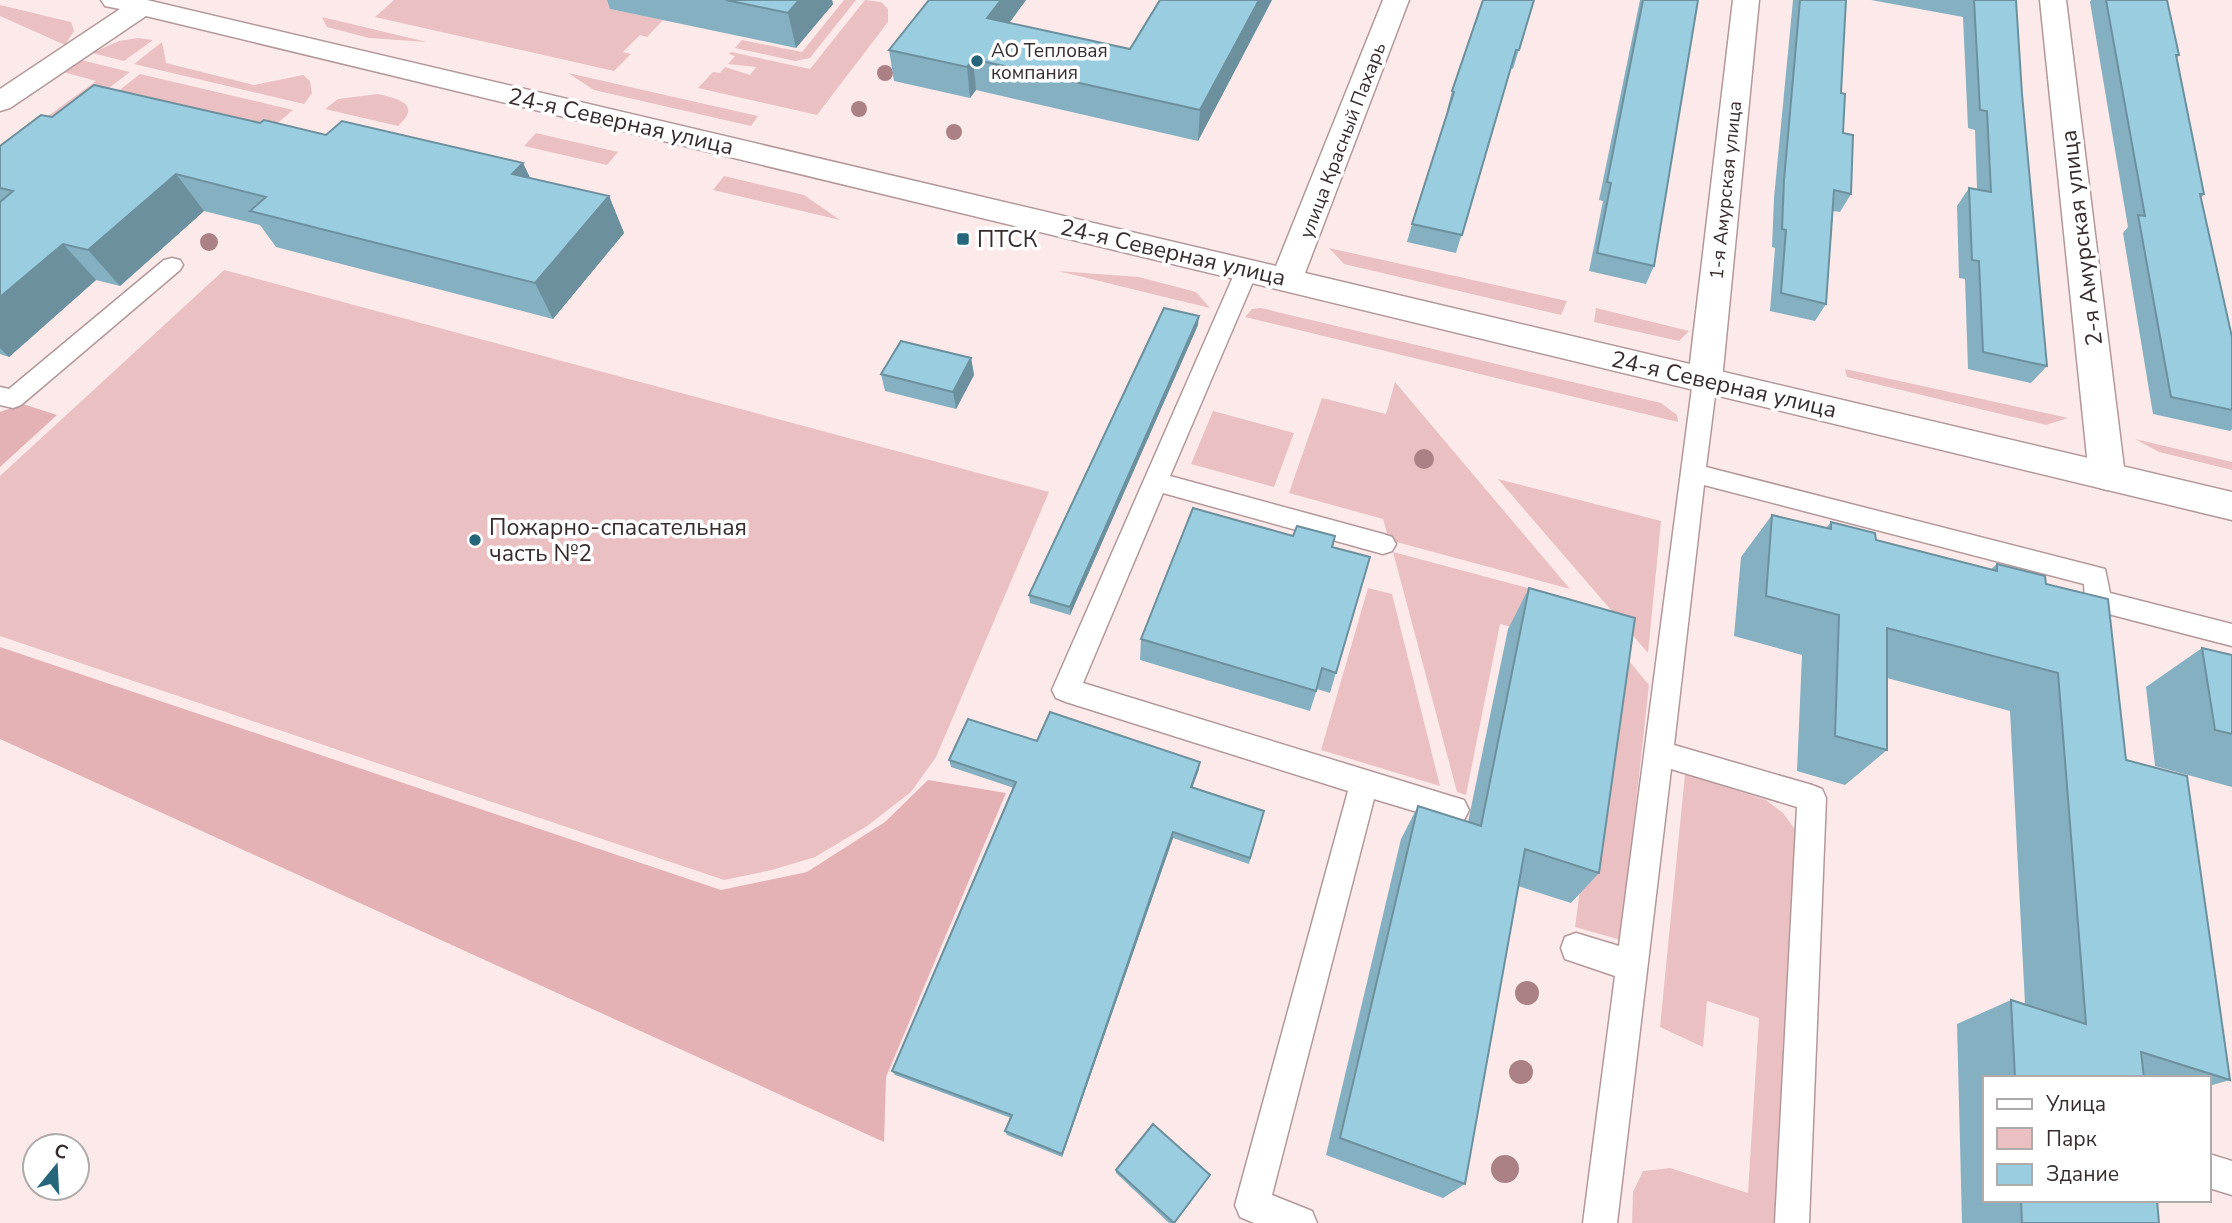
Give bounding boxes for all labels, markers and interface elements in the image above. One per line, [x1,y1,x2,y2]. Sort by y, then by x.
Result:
place label: АО Тепловая компания [991,38,1108,86]
street label: улица Красный Пахарь [1294,39,1392,242]
marker: АО Тепловая компания [969,53,985,69]
street label: 24-я Северная улица [505,80,737,163]
street label: 1-я Амурская улица [1704,99,1748,281]
street label: 2-я Амурская улица [2053,128,2110,348]
street label: 24-я Северная улица [1057,211,1289,294]
place label: ПТСК [977,224,1038,255]
marker: ПТСК [955,231,971,247]
street label: 24-я Северная улица [1608,343,1840,426]
place label: Пожарно-спасательная часть №2 [489,512,747,569]
marker: Пожарно-спасательная часть №2 [467,532,483,548]
legend [1983,1076,2211,1202]
text: Улица [2045,1090,2106,1118]
text: Парк [2046,1125,2098,1153]
north arrow [21,1132,91,1202]
text: С [51,1137,71,1166]
text: Здание [2046,1160,2119,1188]

